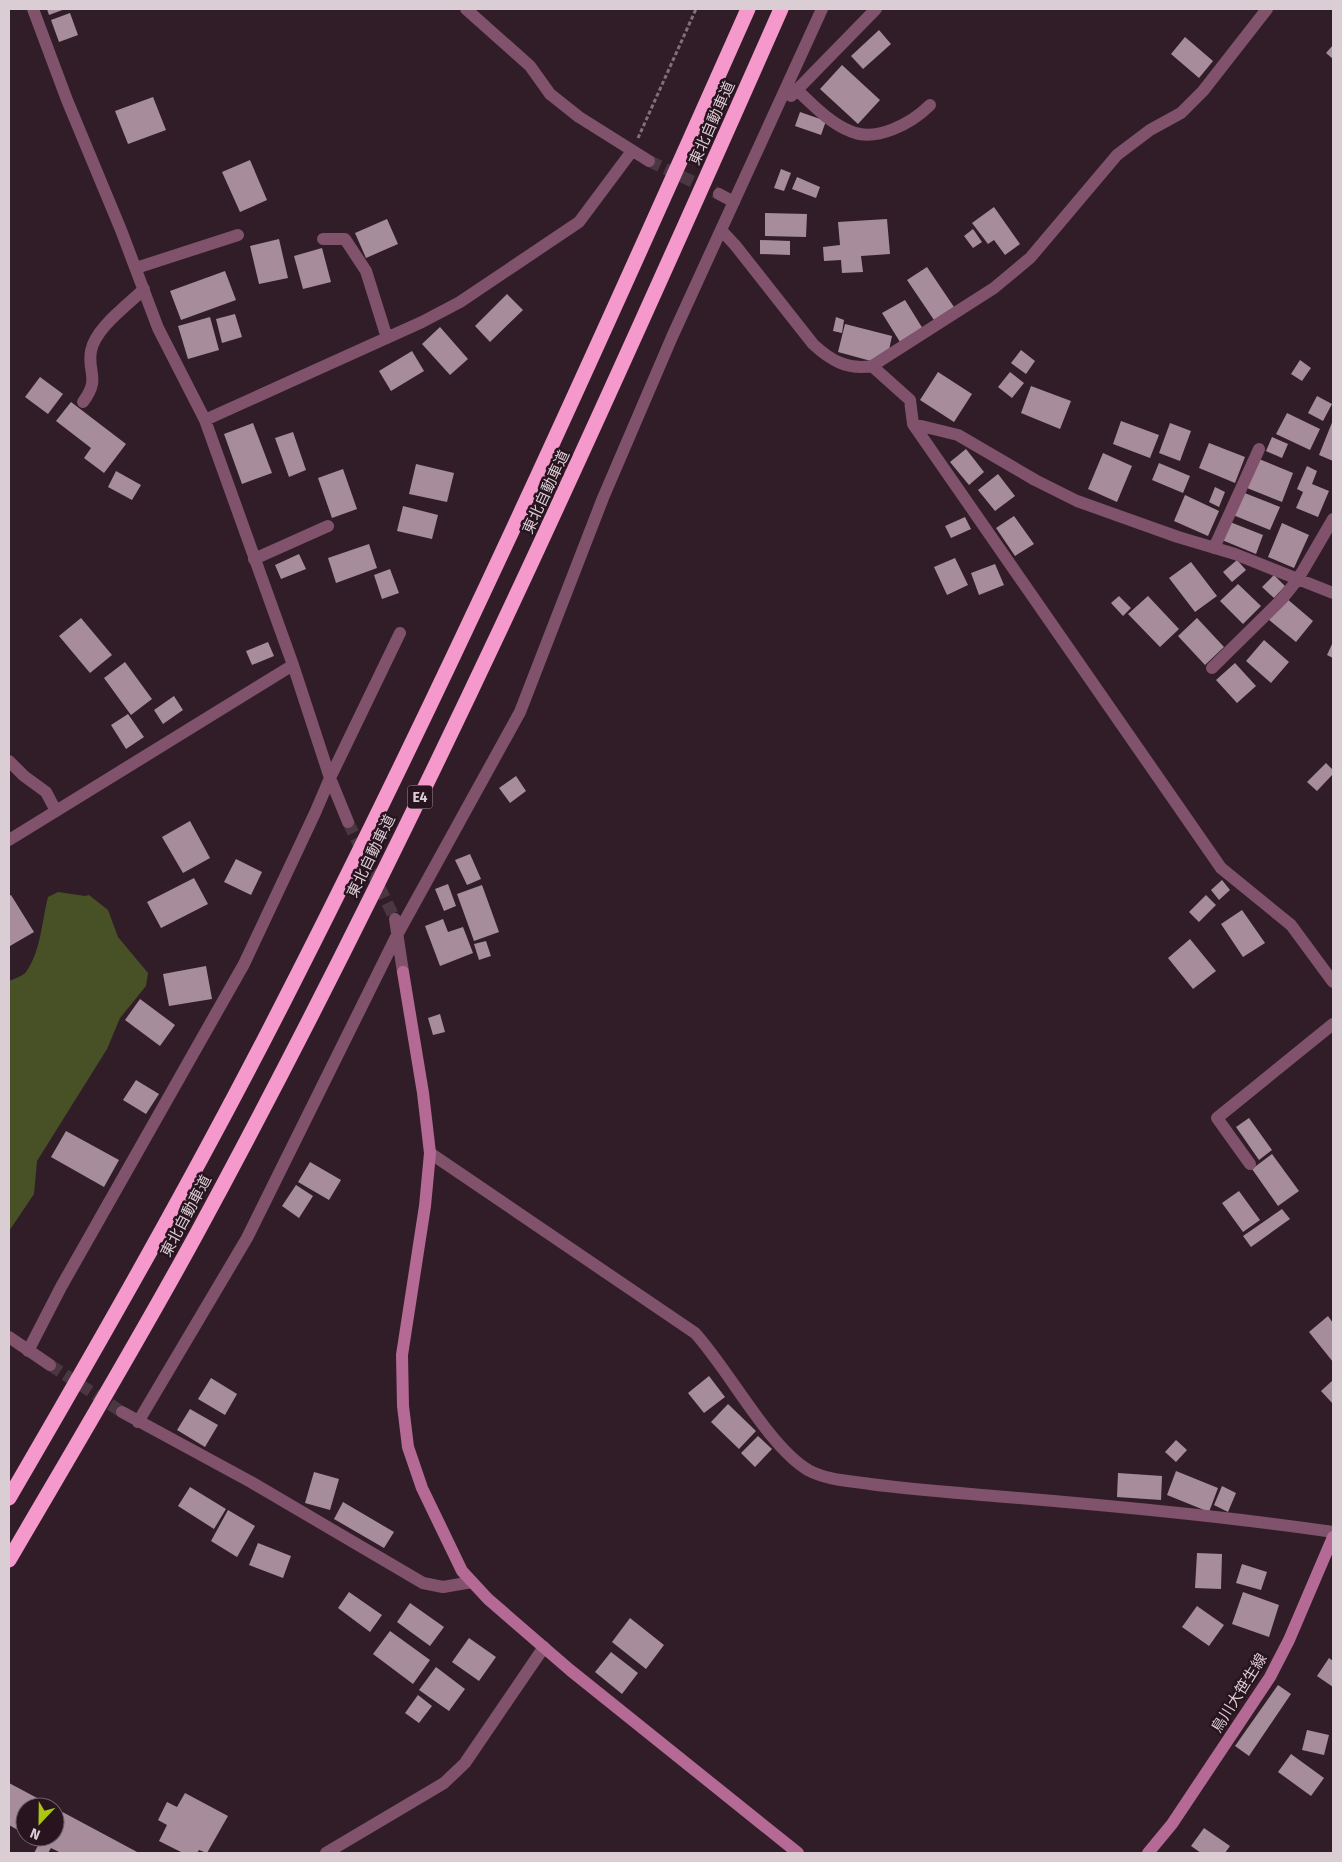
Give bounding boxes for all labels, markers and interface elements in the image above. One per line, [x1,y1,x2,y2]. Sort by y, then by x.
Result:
street label: 東北自動車道 [685,78,739,168]
street label: 東北自動車道 [519,447,573,537]
road number: E4 [408,786,432,809]
street label: 東北自動車道 [343,812,399,900]
street label: 東北自動車道 [157,1172,215,1260]
street label: 鳥川大笹生線 [1208,1650,1270,1736]
north arrow [15,1797,65,1847]
text: N [28,1824,43,1843]

